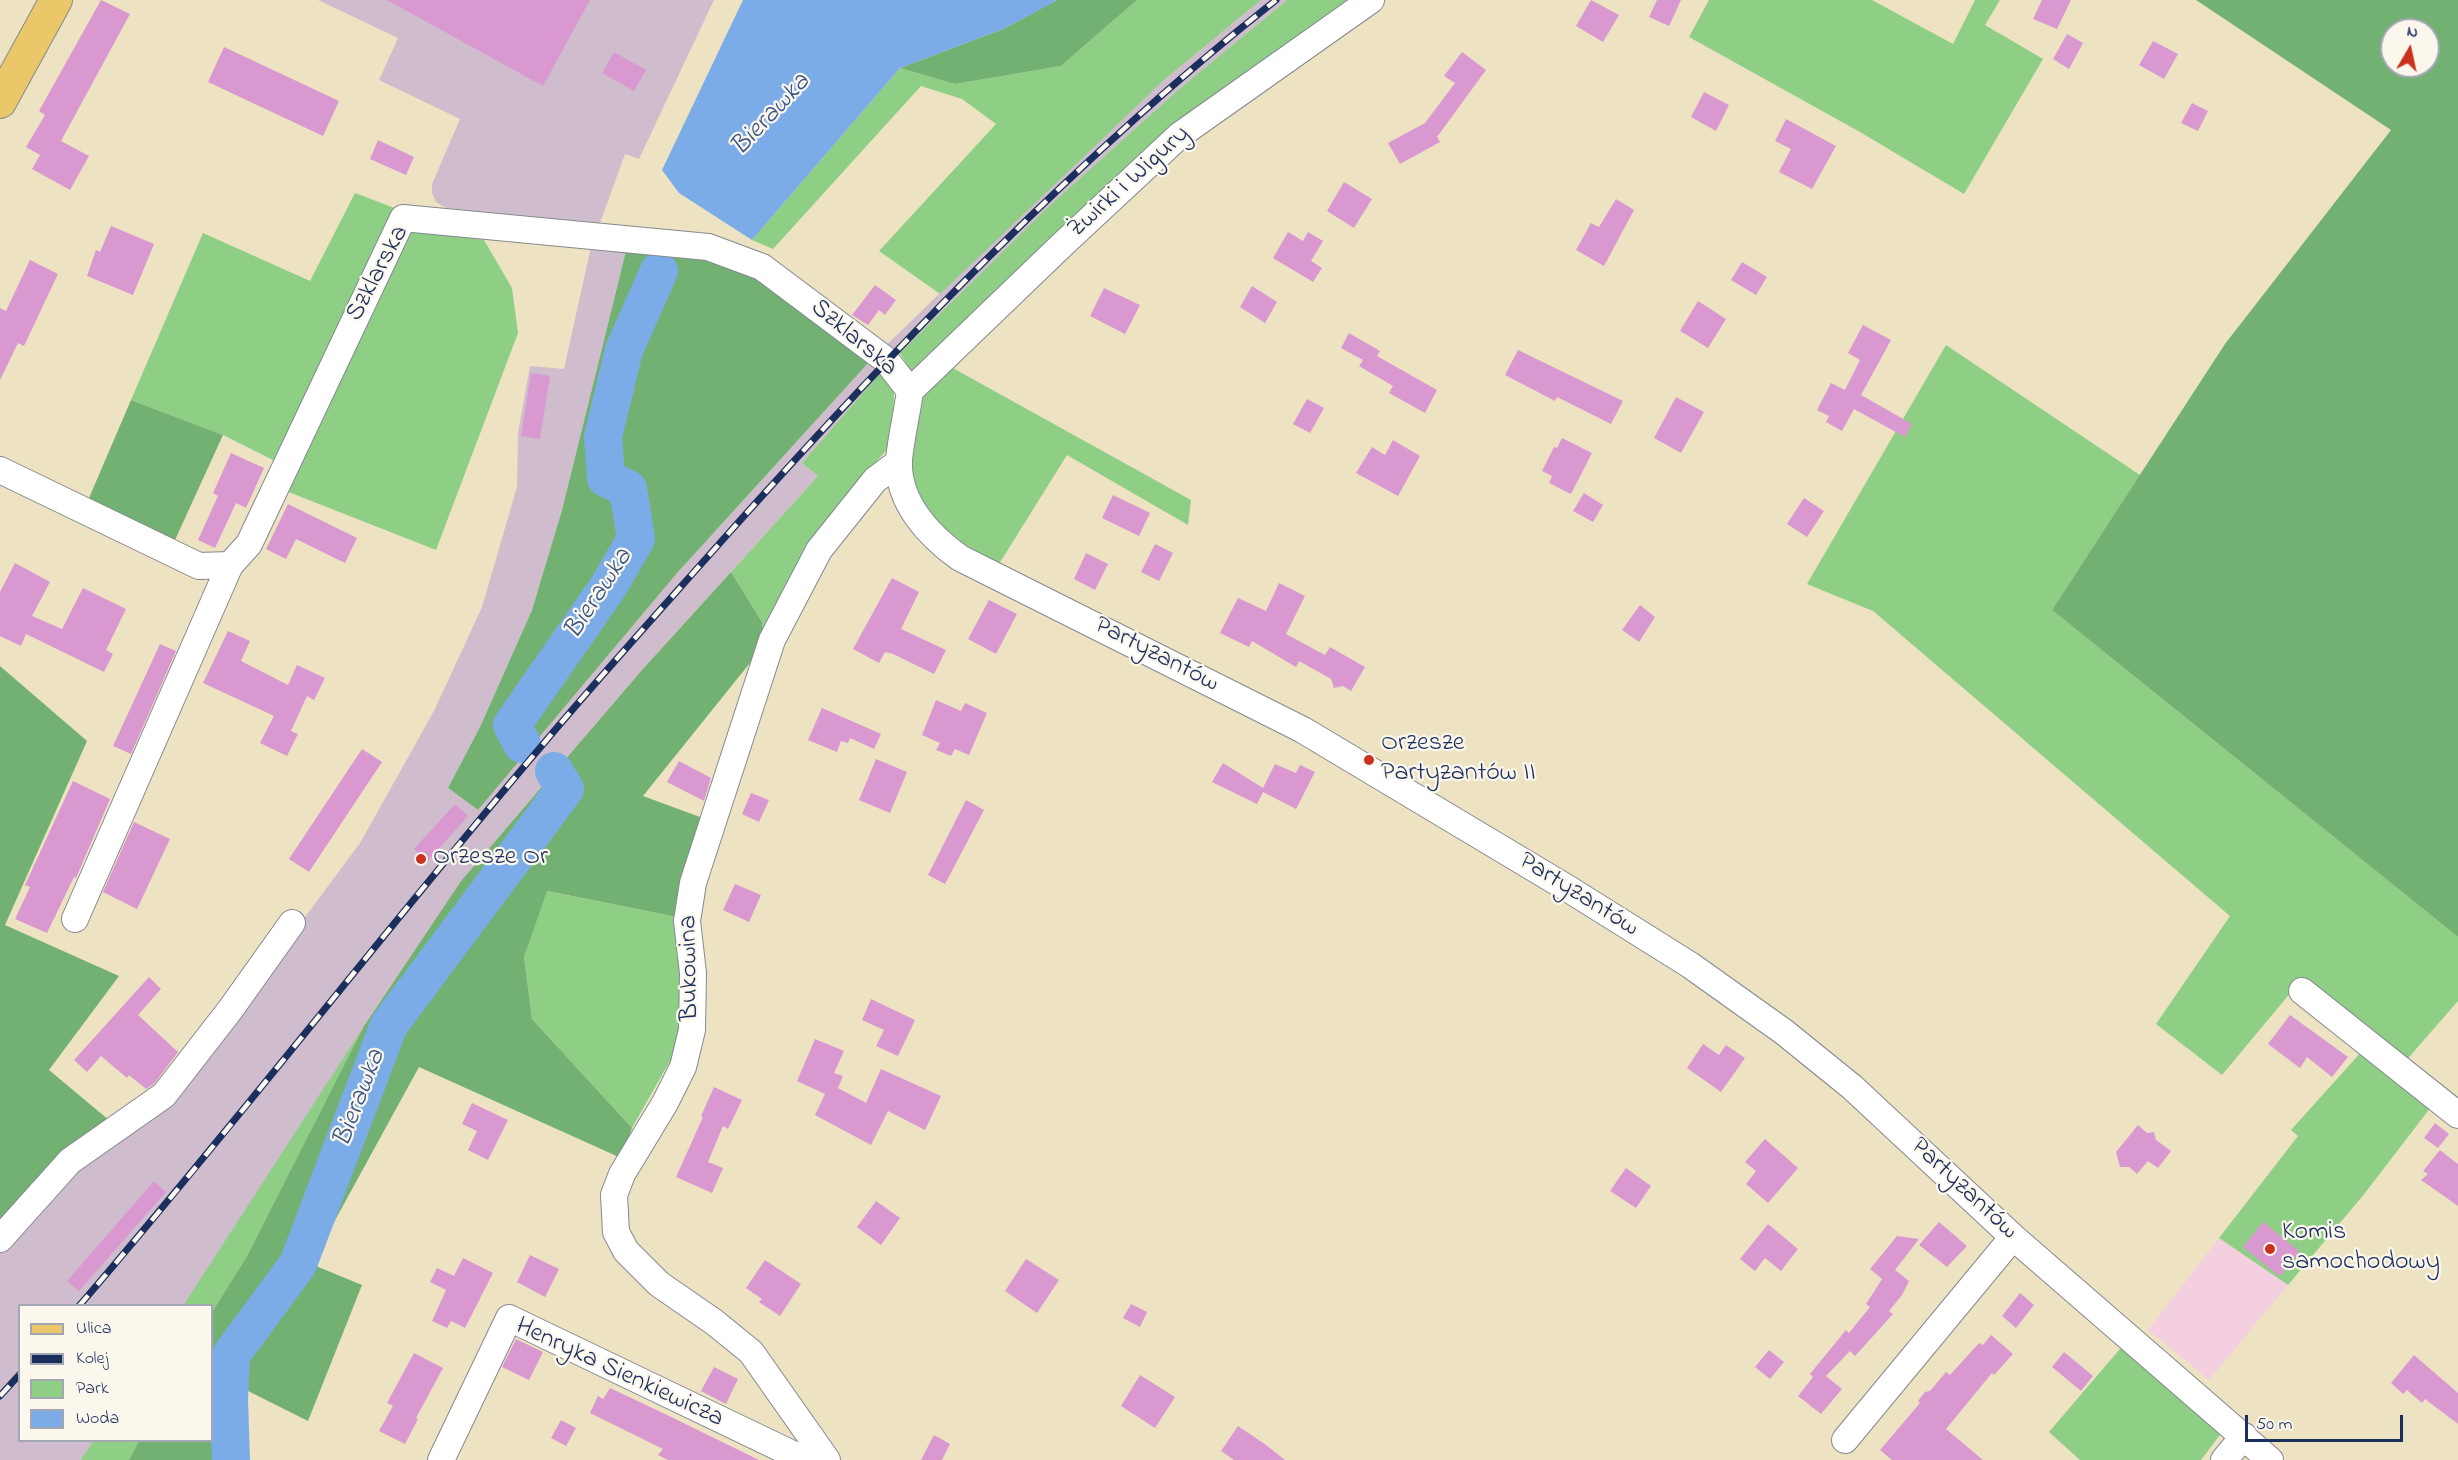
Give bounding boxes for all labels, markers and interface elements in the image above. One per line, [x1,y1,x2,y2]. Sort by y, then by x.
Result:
north arrow [2380,18,2440,78]
text: N [2405,19,2420,45]
water label: Bierawka [725,68,819,164]
street label: Żwirki i Wigury [1063,120,1197,246]
street label: Szklarska [341,221,417,327]
street label: Szklarska [803,294,903,384]
water label: Bierawka [559,544,641,646]
street label: Partyzantów [1088,611,1224,701]
place label: Orzesze Partyzantów II [1381,729,1536,790]
marker: Orzesze Partyzantów II [1362,753,1376,767]
place label: Orzesze Or [433,843,548,875]
street label: Partyzantów [1512,847,1644,945]
marker: Orzesze Or [414,852,428,866]
street label: Bukowina [674,915,708,1021]
water label: Bierawka [328,1046,394,1152]
street label: Partyzantów [1903,1132,2023,1248]
place label: Komis samochodowy [2282,1218,2440,1280]
marker: Komis samochodowy [2263,1242,2277,1256]
legend [18,1304,213,1442]
street label: Henryka Sienkiewicza [510,1312,728,1436]
text: Ulica [76,1316,111,1342]
text: Kolej [76,1346,108,1372]
text: Park [76,1376,109,1402]
scale bar [2248,1403,2406,1441]
text: Woda [76,1406,119,1432]
text: 50 m [2256,1412,2293,1438]

